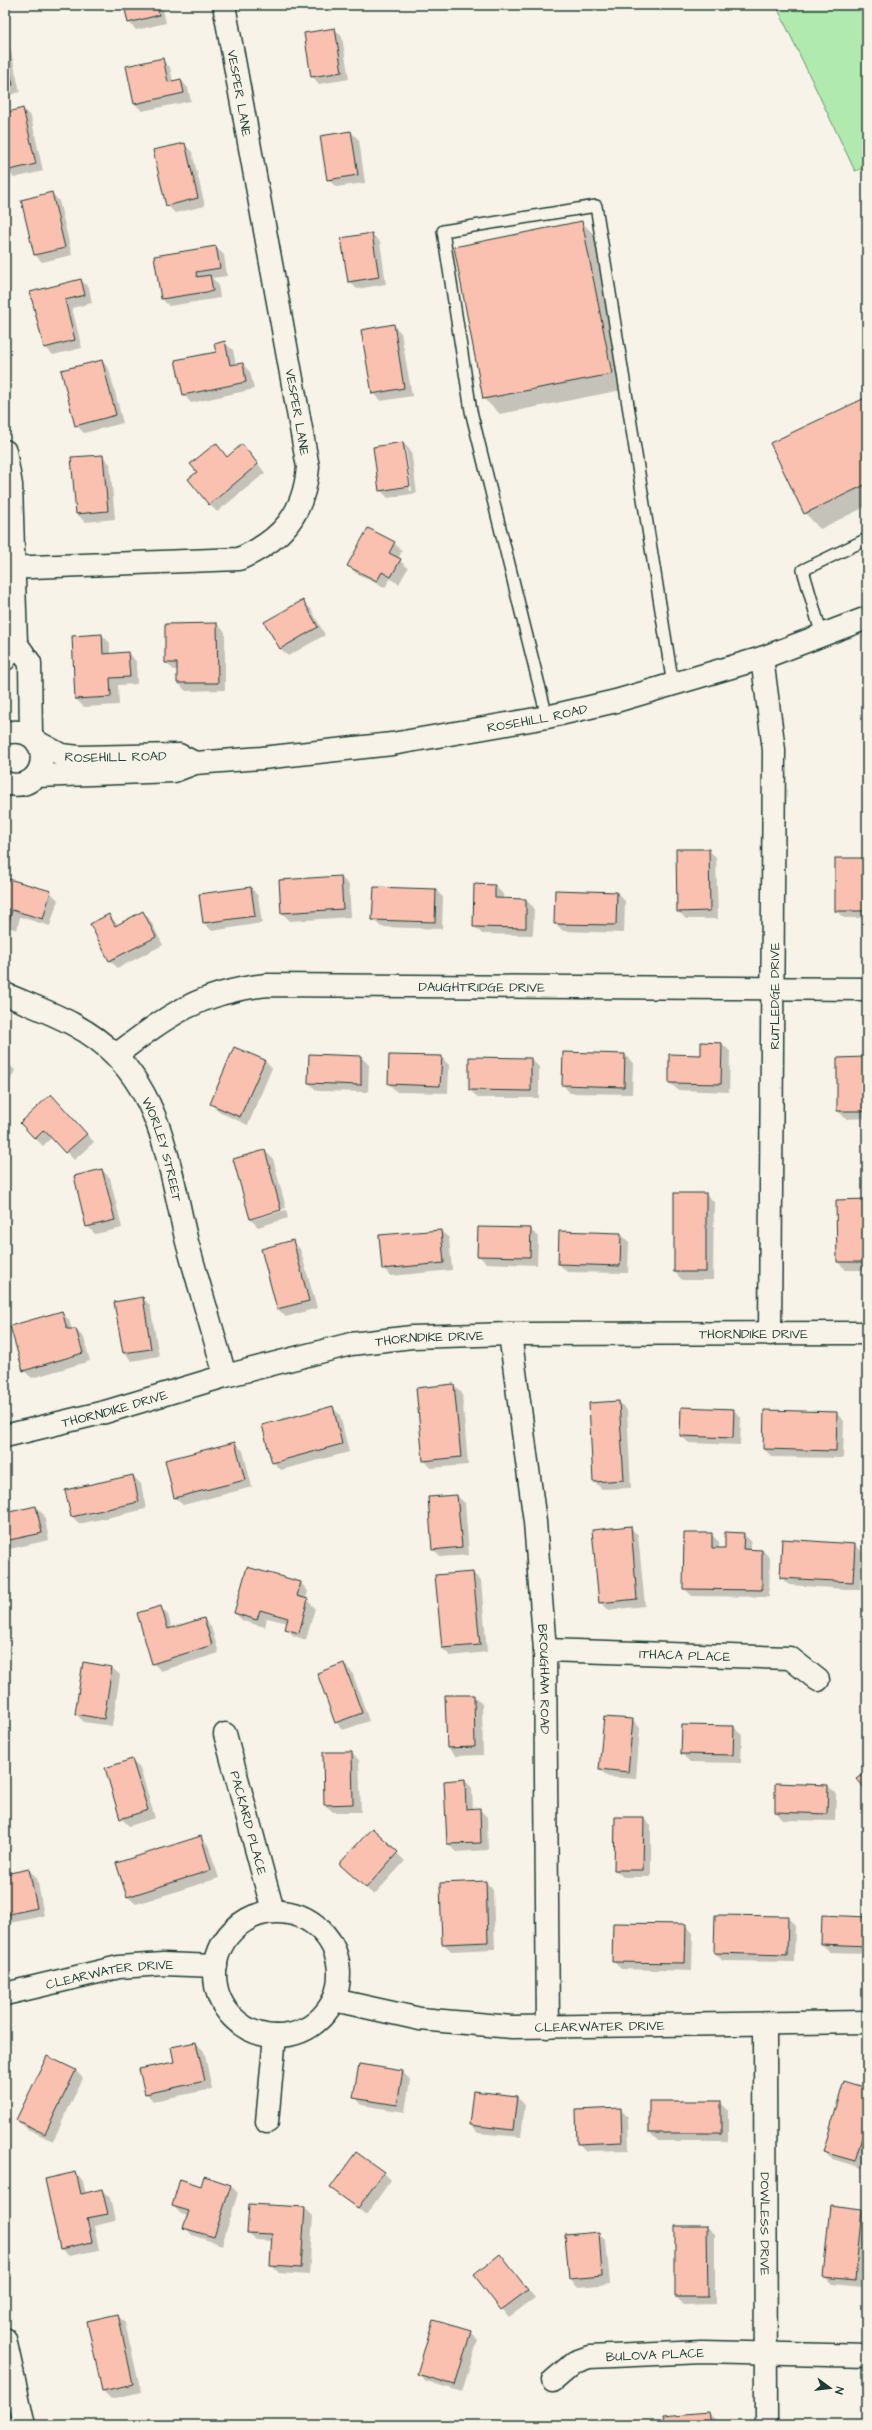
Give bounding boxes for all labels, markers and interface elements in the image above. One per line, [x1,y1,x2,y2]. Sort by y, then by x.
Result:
street label: VESPER LANE [223,48,256,138]
street label: VESPER LANE [281,367,314,457]
street label: ROSEHILL ROAD [486,700,590,737]
street label: ROSEHILL ROAD [64,747,167,767]
street label: RUTLEDGE DRIVE [766,942,784,1050]
street label: DAUGHTRIDGE DRIVE [419,978,545,997]
street label: WORLEY STREET [137,1094,186,1204]
street label: THORNDIKE DRIVE [699,1325,808,1343]
street label: THORNDIKE DRIVE [374,1327,484,1351]
street label: THORNDIKE DRIVE [60,1386,170,1432]
street label: BROUGHAM ROAD [533,1623,554,1735]
street label: ITHACA PLACE [639,1645,731,1666]
street label: PACKARD PLACE [225,1769,271,1878]
street label: CLEARWATER DRIVE [44,1956,174,1994]
street label: CLEARWATER DRIVE [534,2017,665,2037]
street label: DOWLESS DRIVE [755,2172,774,2276]
street label: BULOVA PLACE [605,2344,705,2366]
north arrow [810,2368,850,2408]
text: N [831,2385,847,2396]

